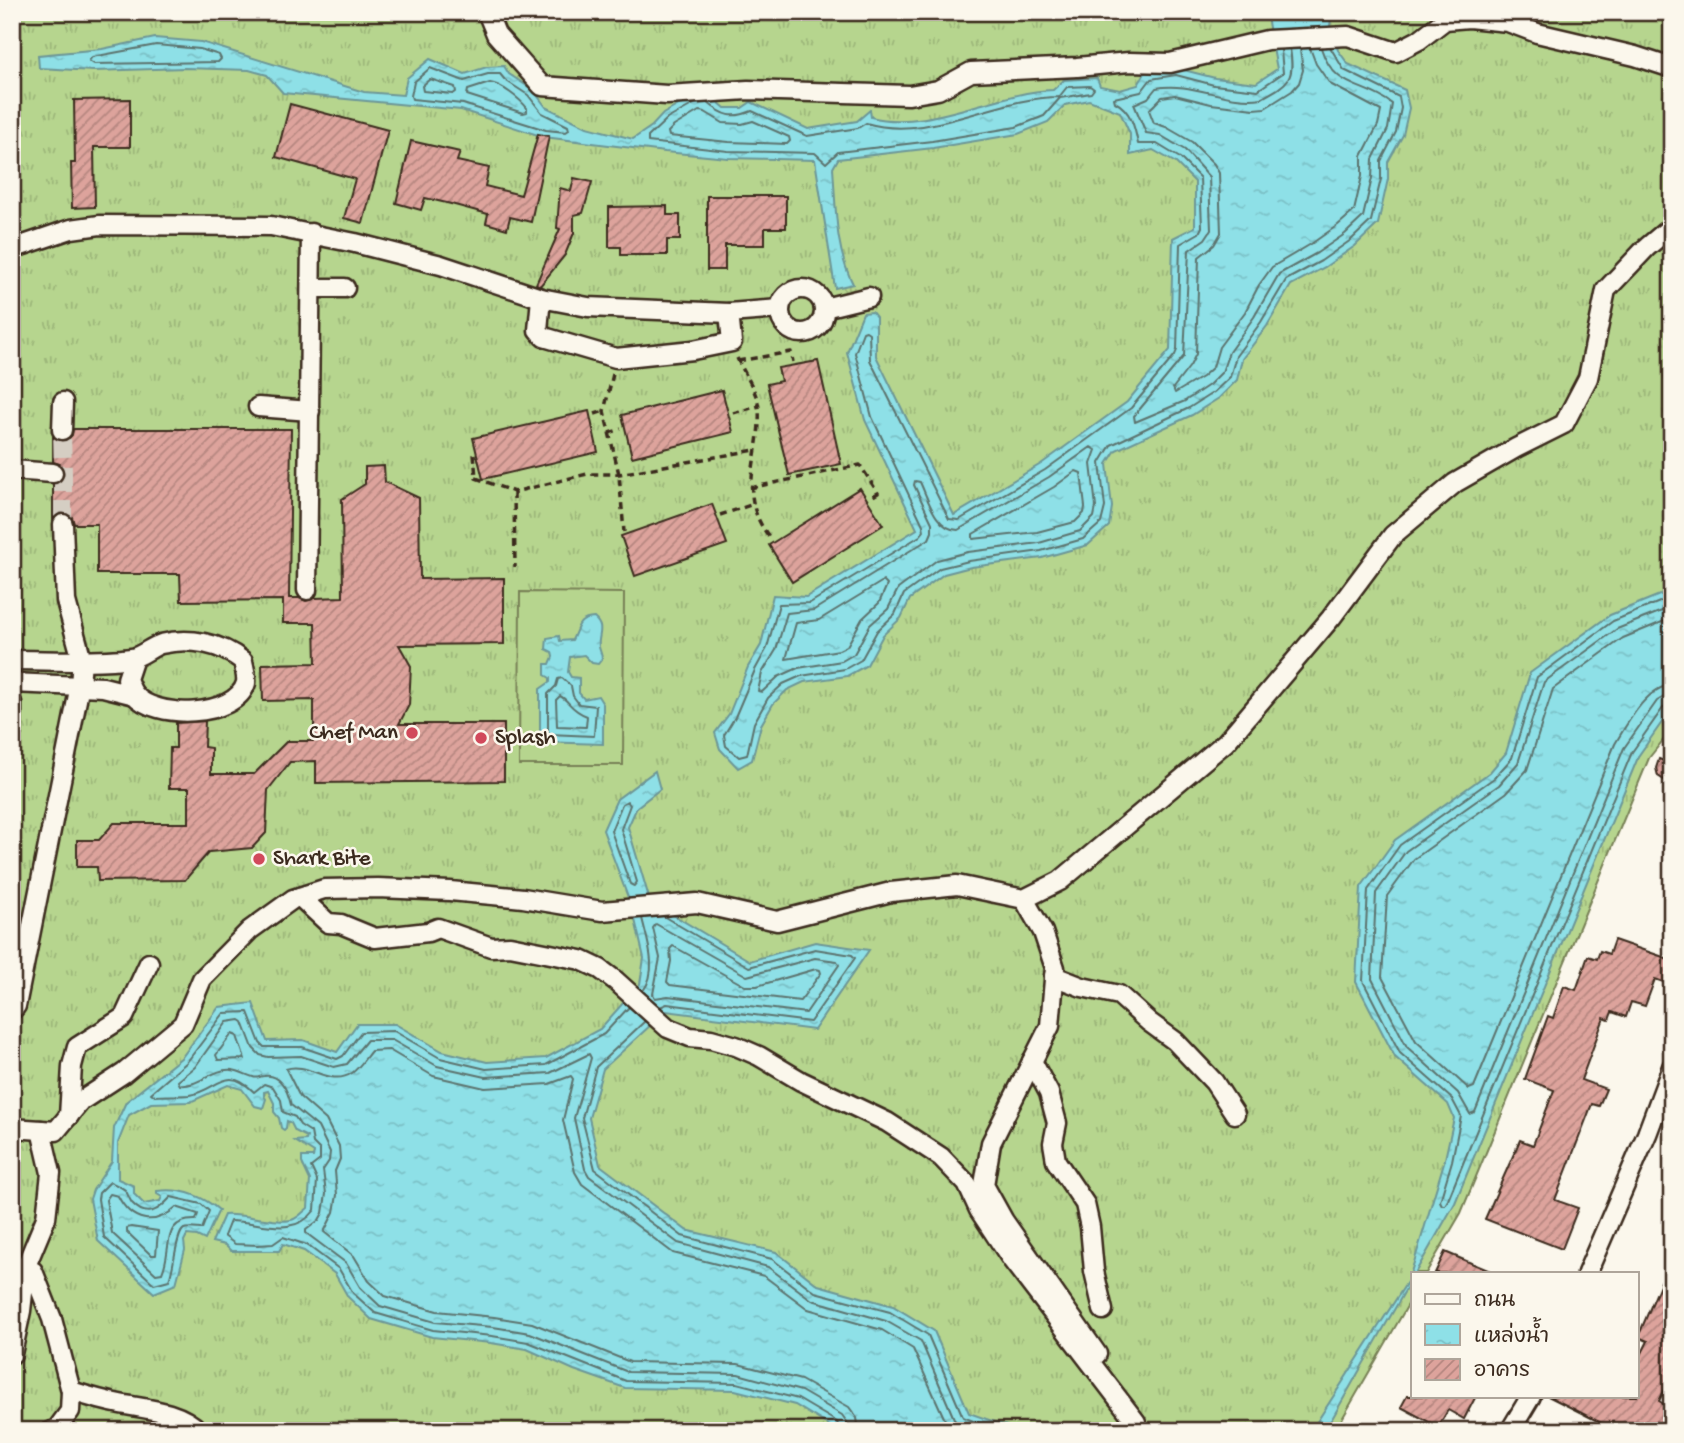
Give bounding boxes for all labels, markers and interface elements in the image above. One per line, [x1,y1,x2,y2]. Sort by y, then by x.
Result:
place label: Chef Man [309,720,398,747]
marker: Chef Man [404,725,420,741]
place label: Splash [495,725,556,752]
marker: Splash [473,730,489,746]
place label: Shark Bite [273,846,372,873]
marker: Shark Bite [251,851,267,867]
legend [1411,1272,1638,1398]
text: ถนน [1474,1290,1515,1315]
text: แหล่งน้ำ [1474,1316,1549,1351]
text: อาคาร [1474,1360,1530,1385]

